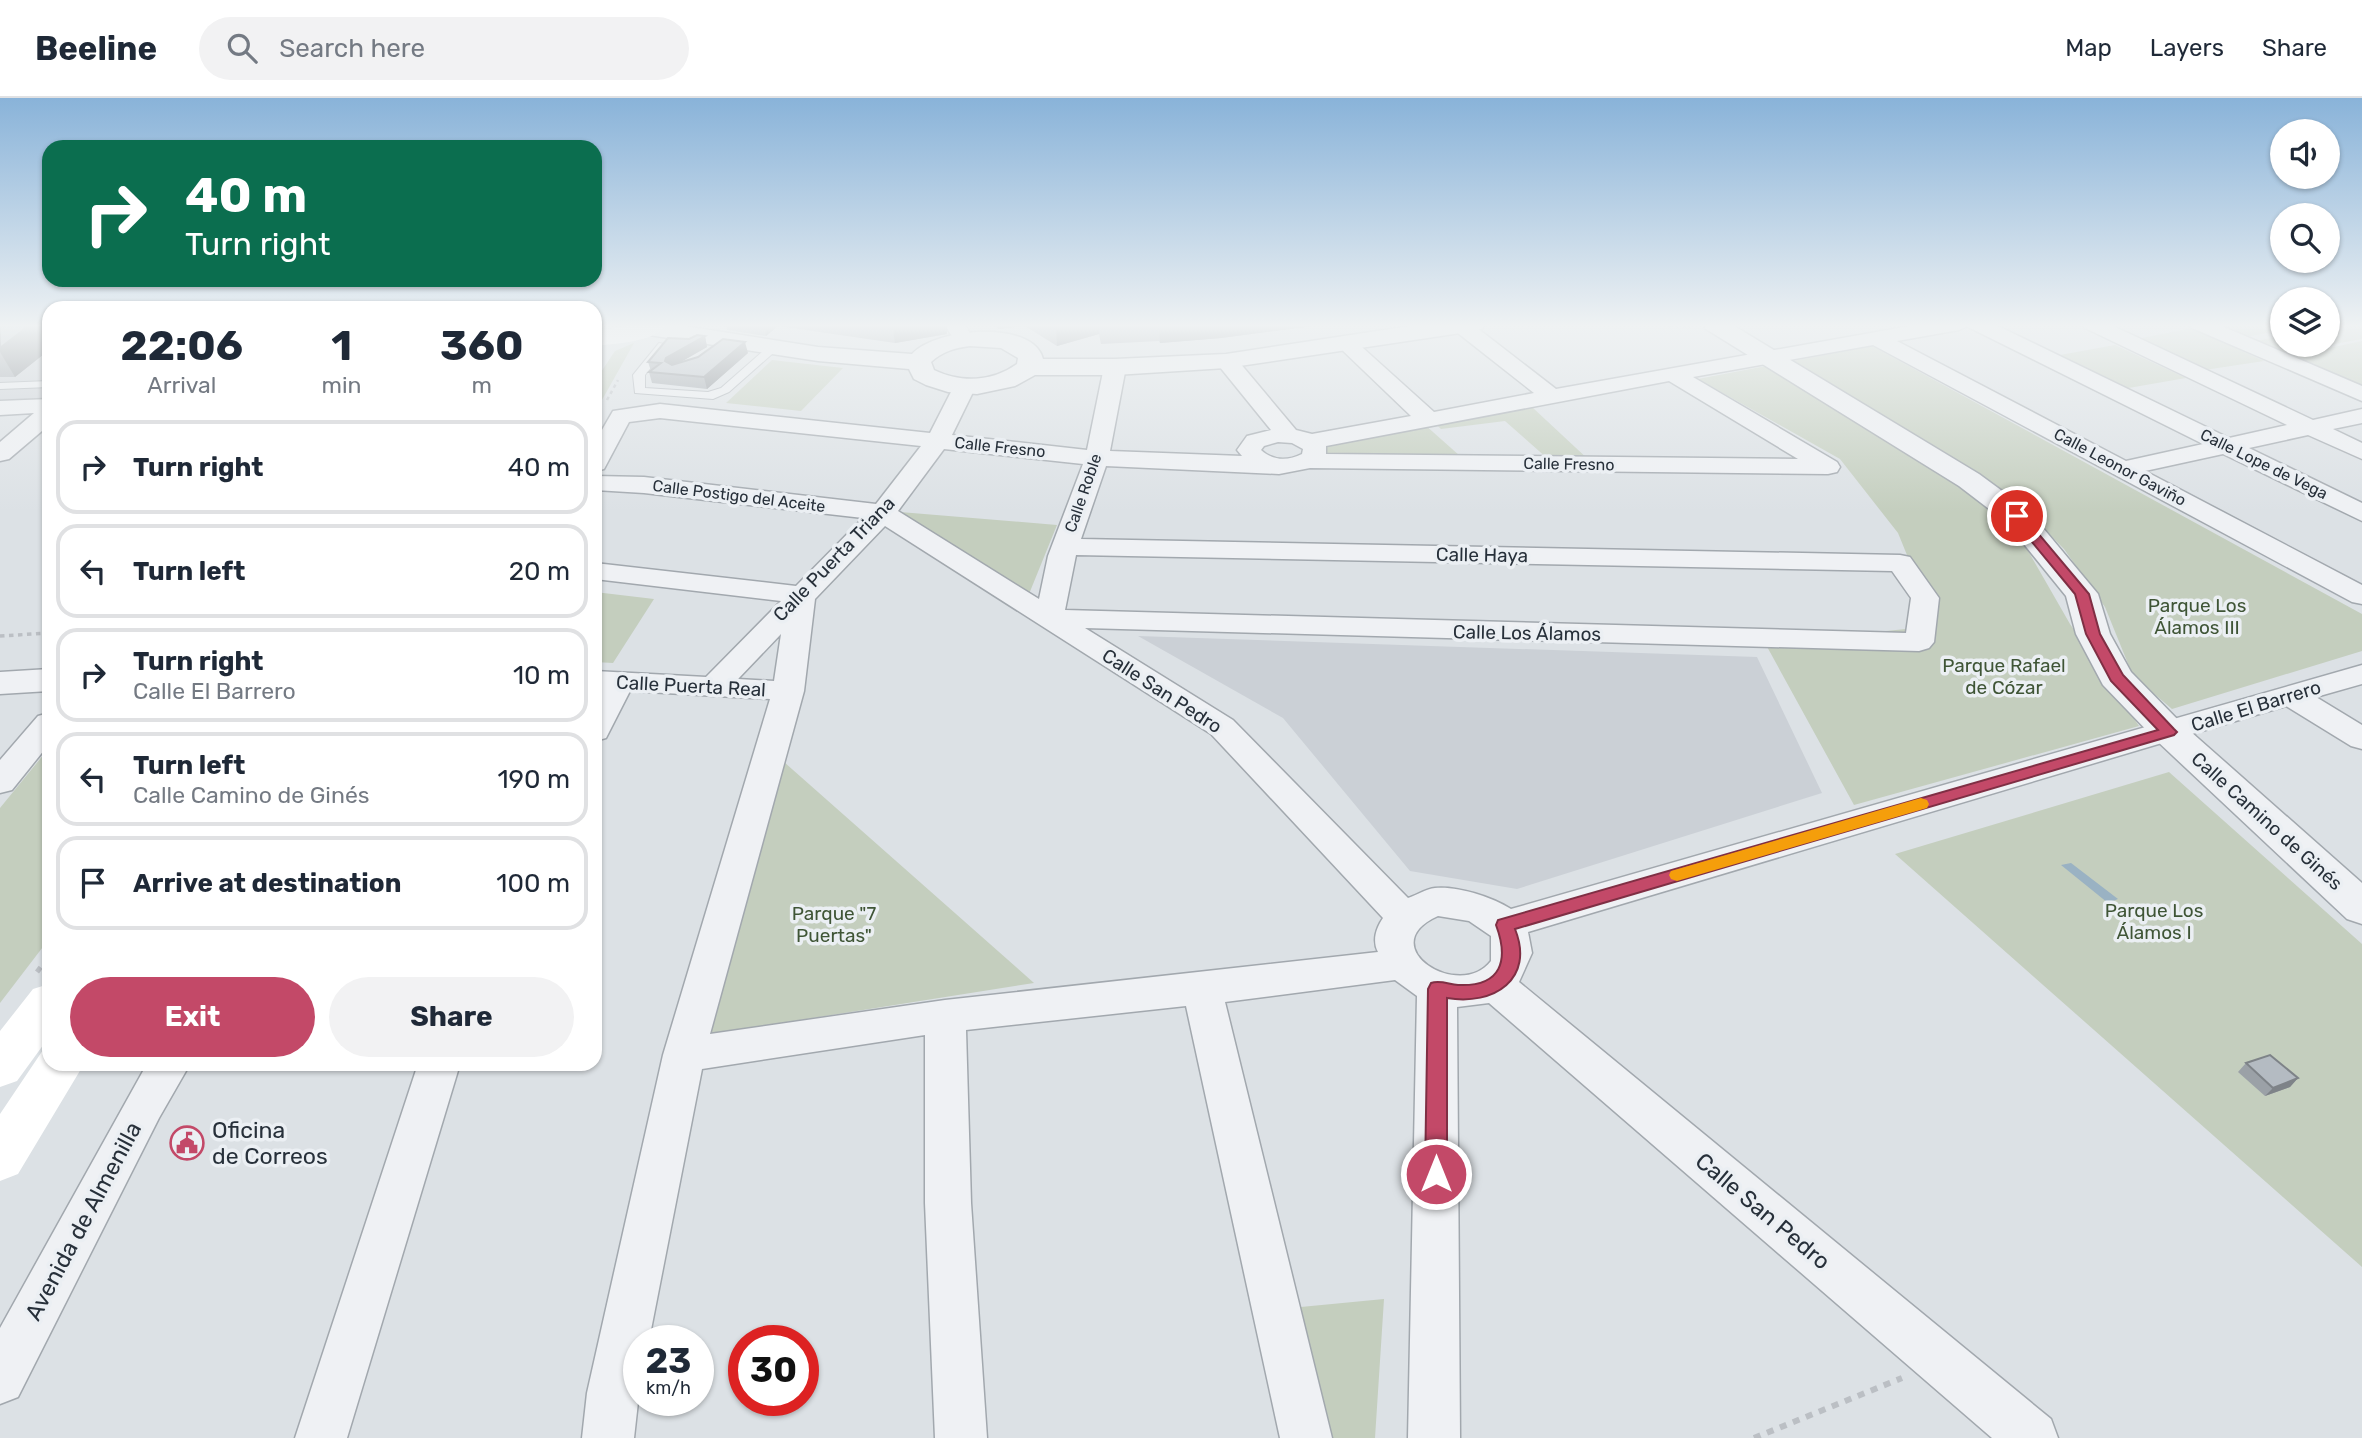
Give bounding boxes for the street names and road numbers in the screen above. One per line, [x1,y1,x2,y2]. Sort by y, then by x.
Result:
street label: Calle Leonor Gaviño [2051,424,2189,510]
street label: Calle Lope de Vega [2197,425,2331,503]
street label: Calle Fresno [954,433,1046,461]
street label: Calle Roble [1061,451,1105,535]
street label: Calle Fresno [1523,454,1615,474]
street label: Calle Postigo del Aceite [652,476,826,516]
street label: Calle Puerta Triana [768,492,900,626]
street label: Calle Haya [1436,543,1528,567]
street label: Calle Los Álamos [1453,620,1601,646]
street label: Calle San Pedro [1098,644,1226,738]
street label: Calle Puerta Real [616,671,766,701]
street label: Calle El Barrero [2188,675,2324,737]
street label: Calle Camino de Ginés [2187,747,2347,895]
street label: Avenida de Almenilla [19,1117,147,1325]
street label: Calle San Pedro [1690,1147,1836,1275]

